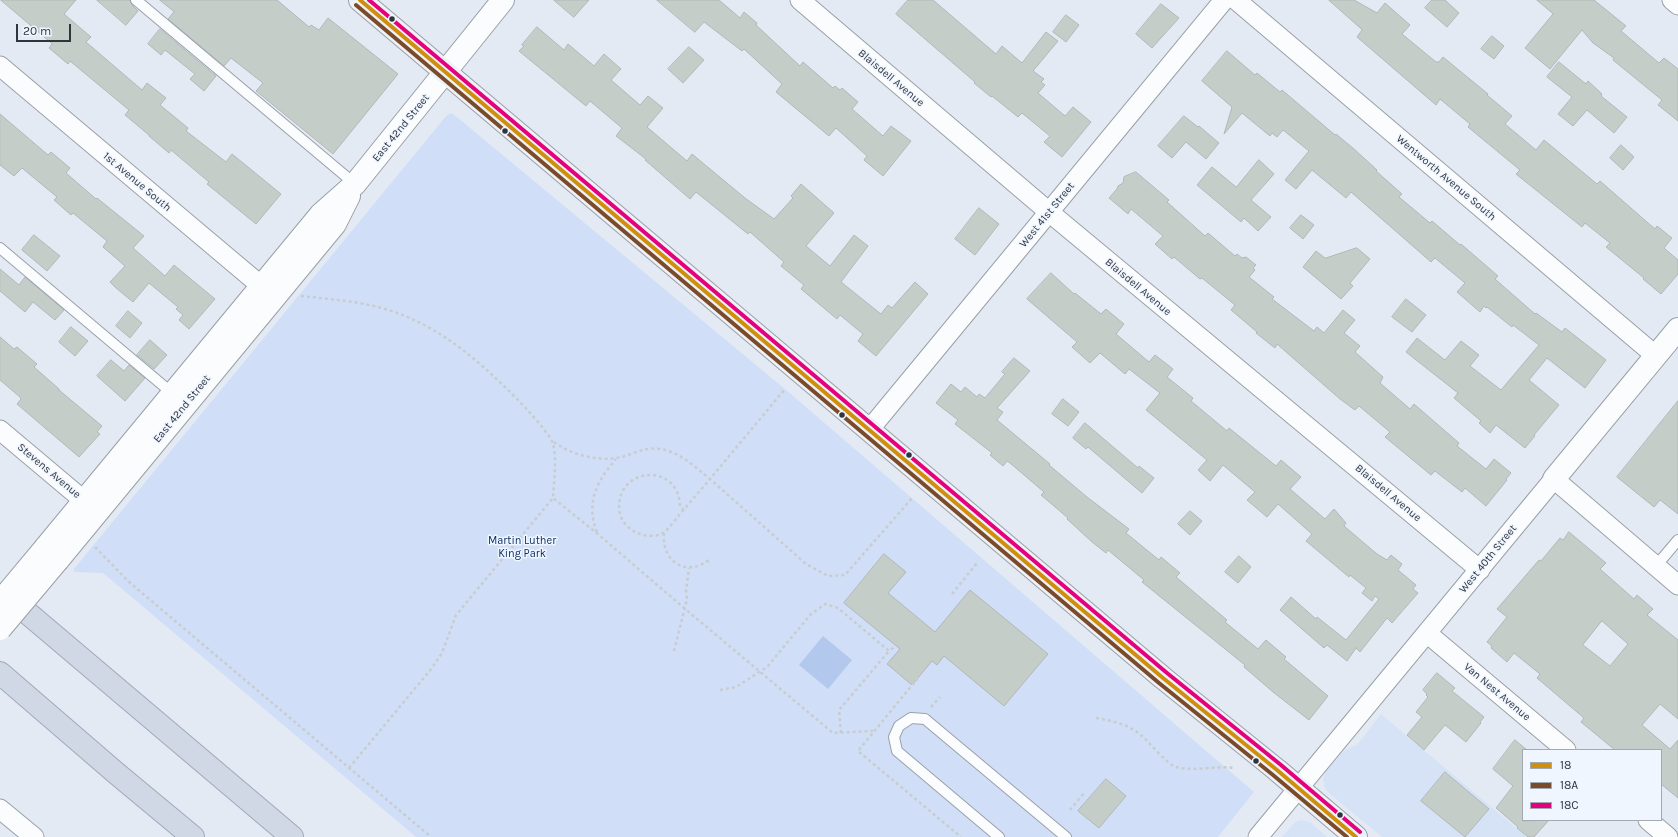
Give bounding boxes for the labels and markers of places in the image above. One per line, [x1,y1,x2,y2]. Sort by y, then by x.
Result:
unlabelled marker [387,14,397,24]
unlabelled marker [500,126,510,136]
unlabelled marker [837,410,847,420]
unlabelled marker [904,450,914,460]
unlabelled marker [1251,756,1261,766]
unlabelled marker [1335,810,1345,820]

